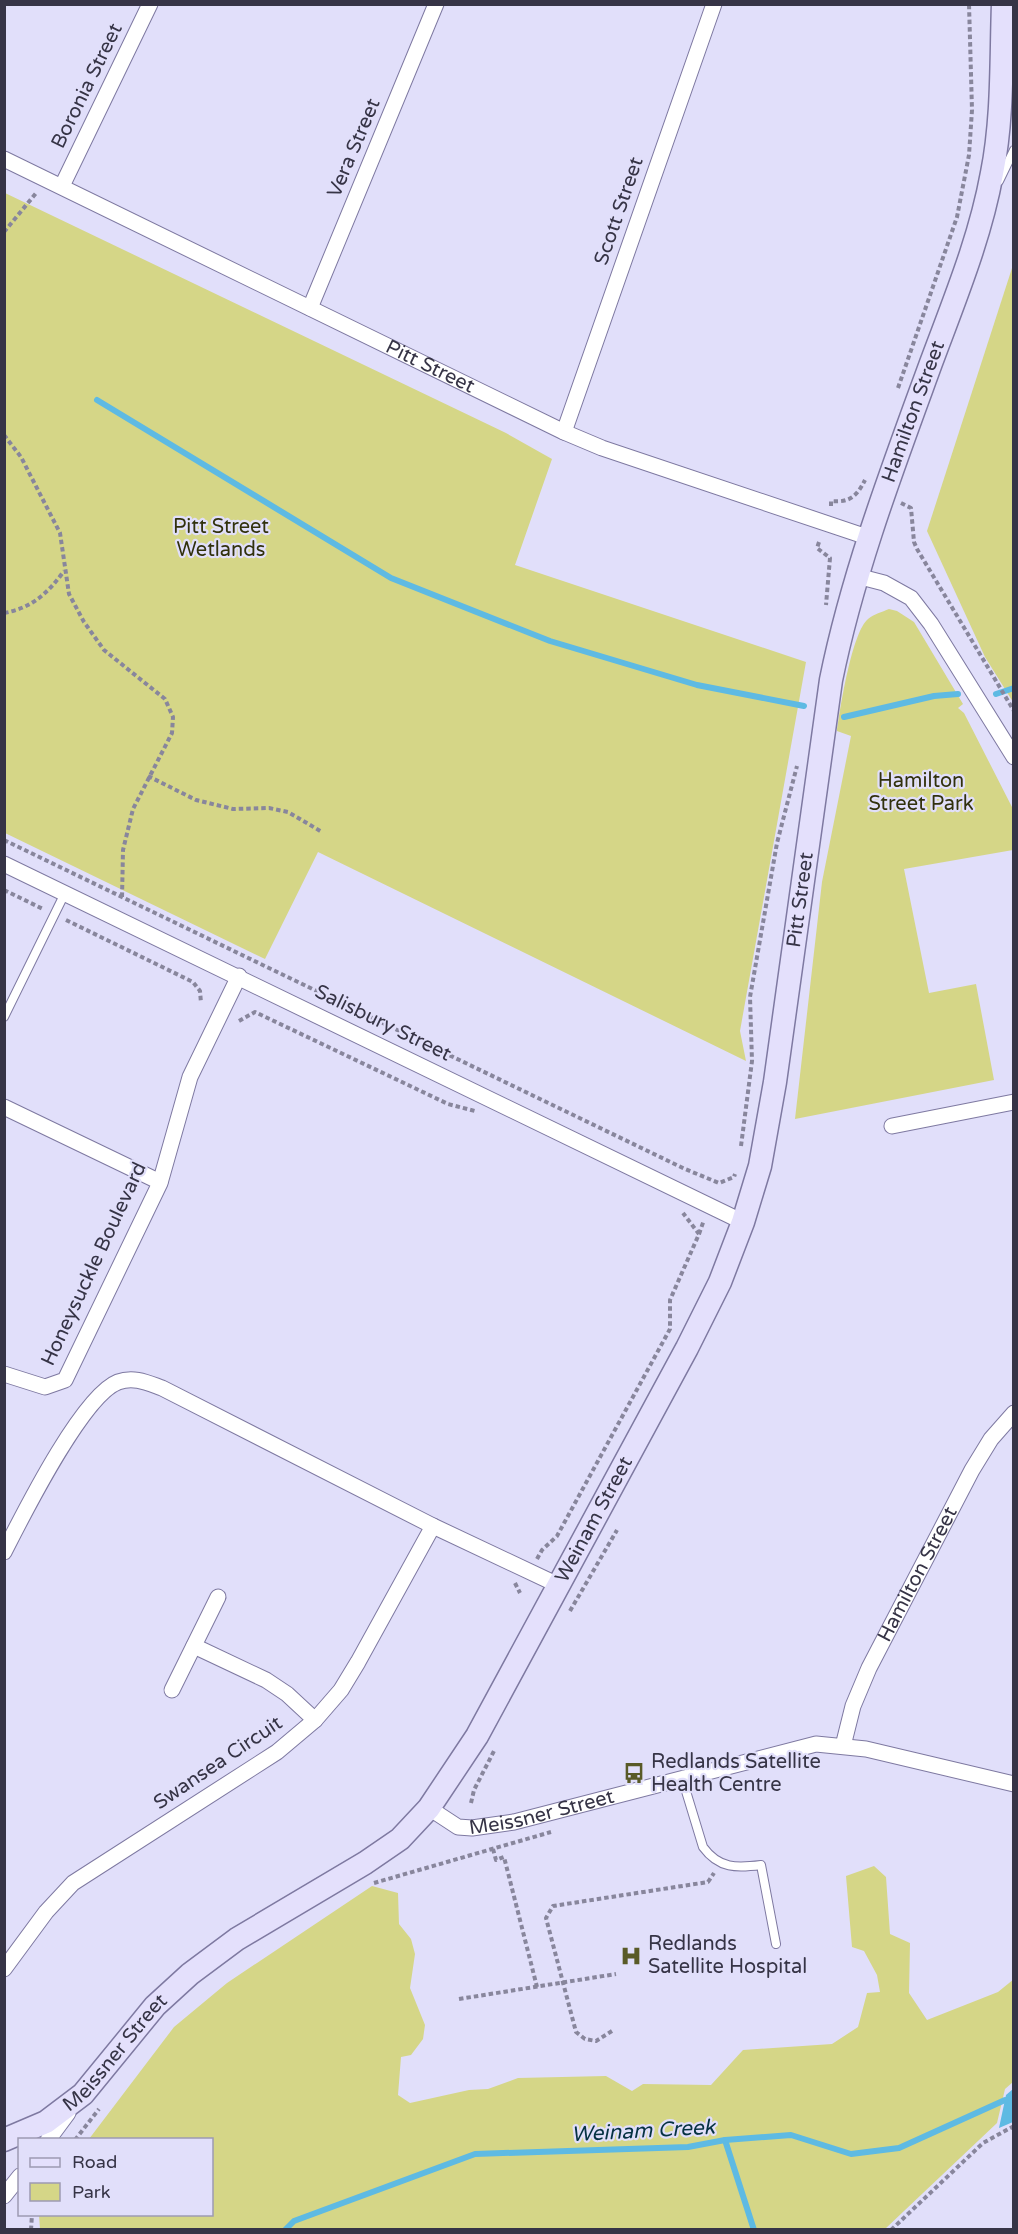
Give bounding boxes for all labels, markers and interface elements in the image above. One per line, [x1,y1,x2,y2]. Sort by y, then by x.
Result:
street label: Boronia Street [46,19,128,152]
street label: Vera Street [322,94,386,201]
street label: Scott Street [589,154,649,268]
street label: Pitt Street [382,335,479,399]
street label: Hamilton Street [877,337,950,486]
park label: Pitt Street Wetlands [173,515,269,562]
park label: Hamilton Street Park [868,769,974,816]
street label: Pitt Street [782,850,819,949]
street label: Salisbury Street [311,980,455,1067]
street label: Honeysuckle Boulevard [36,1158,152,1370]
street label: Weinam Street [550,1452,638,1587]
street label: Hamilton Street [873,1502,963,1646]
street label: Swansea Circuit [149,1711,287,1815]
place label: Redlands Satellite Health Centre [651,1750,821,1797]
bus stop icon: Redlands Satellite Health Centre [622,1761,646,1785]
street label: Meissner Street [468,1785,617,1840]
place label: Redlands Satellite Hospital [648,1932,807,1979]
hospital icon: Redlands Satellite Hospital [619,1944,643,1968]
street label: Meissner Street [58,1989,172,2117]
water label: Weinam Creek [570,2115,717,2147]
legend [18,2138,213,2216]
text: Road [72,2151,117,2173]
text: Park [72,2181,111,2203]

